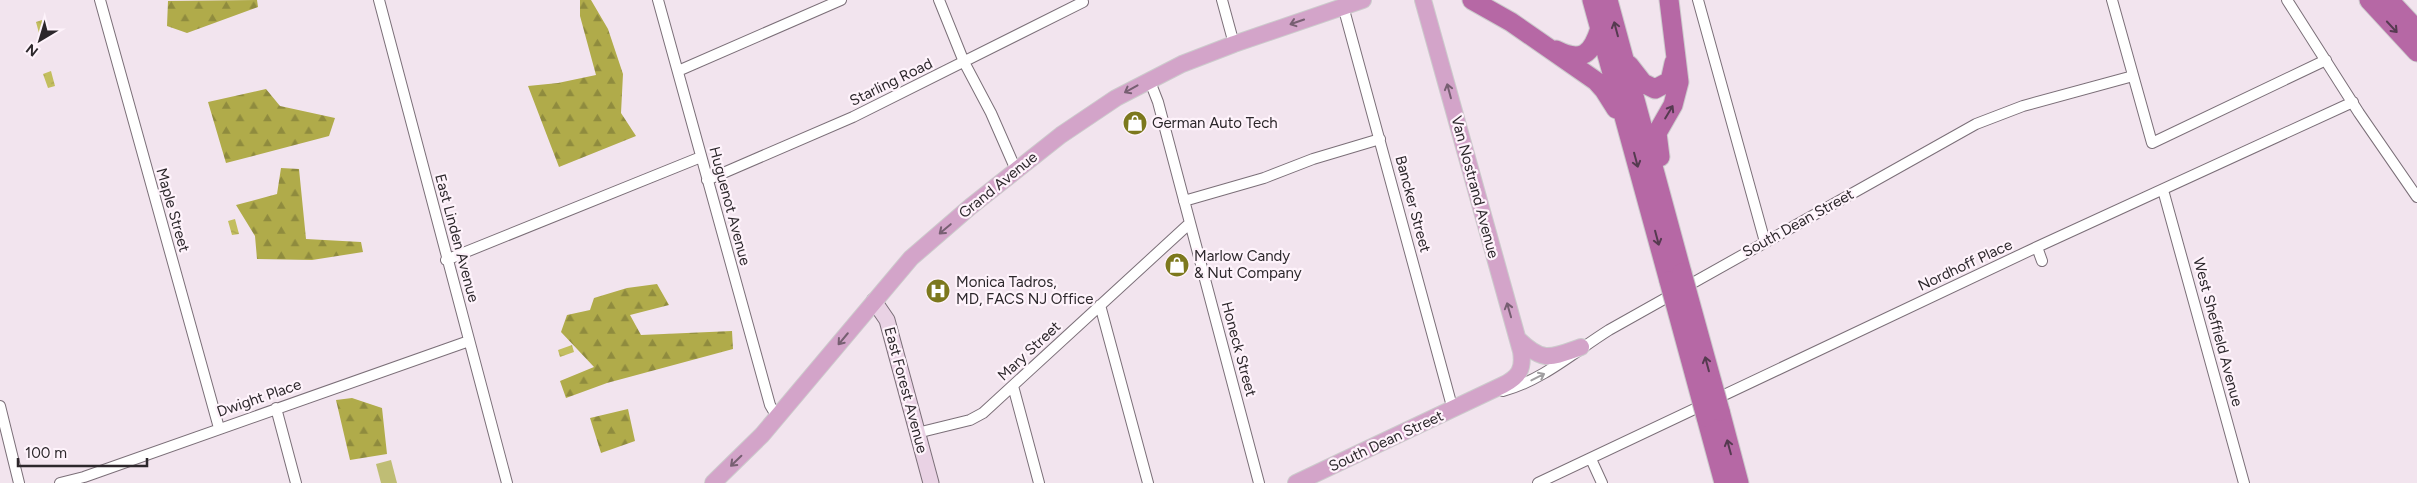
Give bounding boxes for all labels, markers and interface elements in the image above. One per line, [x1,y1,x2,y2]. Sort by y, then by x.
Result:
north arrow [15,15,65,65]
one-way arrow [1290,18,1306,27]
one-way arrow [2386,20,2398,33]
one-way arrow [1610,21,1620,37]
text: N [23,40,42,60]
street label: Starling Road [847,54,935,110]
one-way arrow [1443,84,1453,100]
one-way arrow [1124,85,1138,95]
one-way arrow [1664,106,1674,120]
shop icon: German Auto Tech [1122,110,1148,136]
place label: German Auto Tech [1152,114,1278,132]
street label: Van Nostrand Avenue [1447,114,1503,260]
street label: Huguenot Avenue [705,145,755,267]
street label: Grand Avenue [955,148,1041,222]
one-way arrow [1632,151,1641,167]
street label: Bancker Street [1391,154,1435,255]
street label: Maple Street [152,166,194,254]
street label: East Linden Avenue [431,172,483,304]
street label: South Dean Street [1739,185,1857,261]
one-way arrow [938,223,951,234]
one-way arrow [1653,230,1662,246]
street label: Nordhoff Place [1915,235,2015,295]
place label: Marlow Candy & Nut Company [1194,247,1302,282]
shop icon: Marlow Candy & Nut Company [1164,252,1190,278]
street label: West Sheffield Avenue [2189,256,2247,408]
place label: Monica Tadros, MD, FACS NJ Office [956,273,1093,308]
hospital icon: Monica Tadros, MD, FACS NJ Office [925,278,951,304]
street label: Honeck Street [1218,300,1260,399]
one-way arrow [1504,302,1514,318]
street label: Mary Street [994,317,1064,385]
street label: East Forest Avenue [880,325,932,455]
one-way arrow [838,332,849,345]
one-way arrow [1702,356,1711,372]
one-way arrow [1530,372,1545,381]
street label: Dwight Place [214,375,304,421]
street label: South Dean Street [1326,406,1446,475]
scale bar [18,436,146,468]
one-way arrow [1724,439,1734,455]
text: 100 m [25,444,67,462]
one-way arrow [730,455,742,467]

